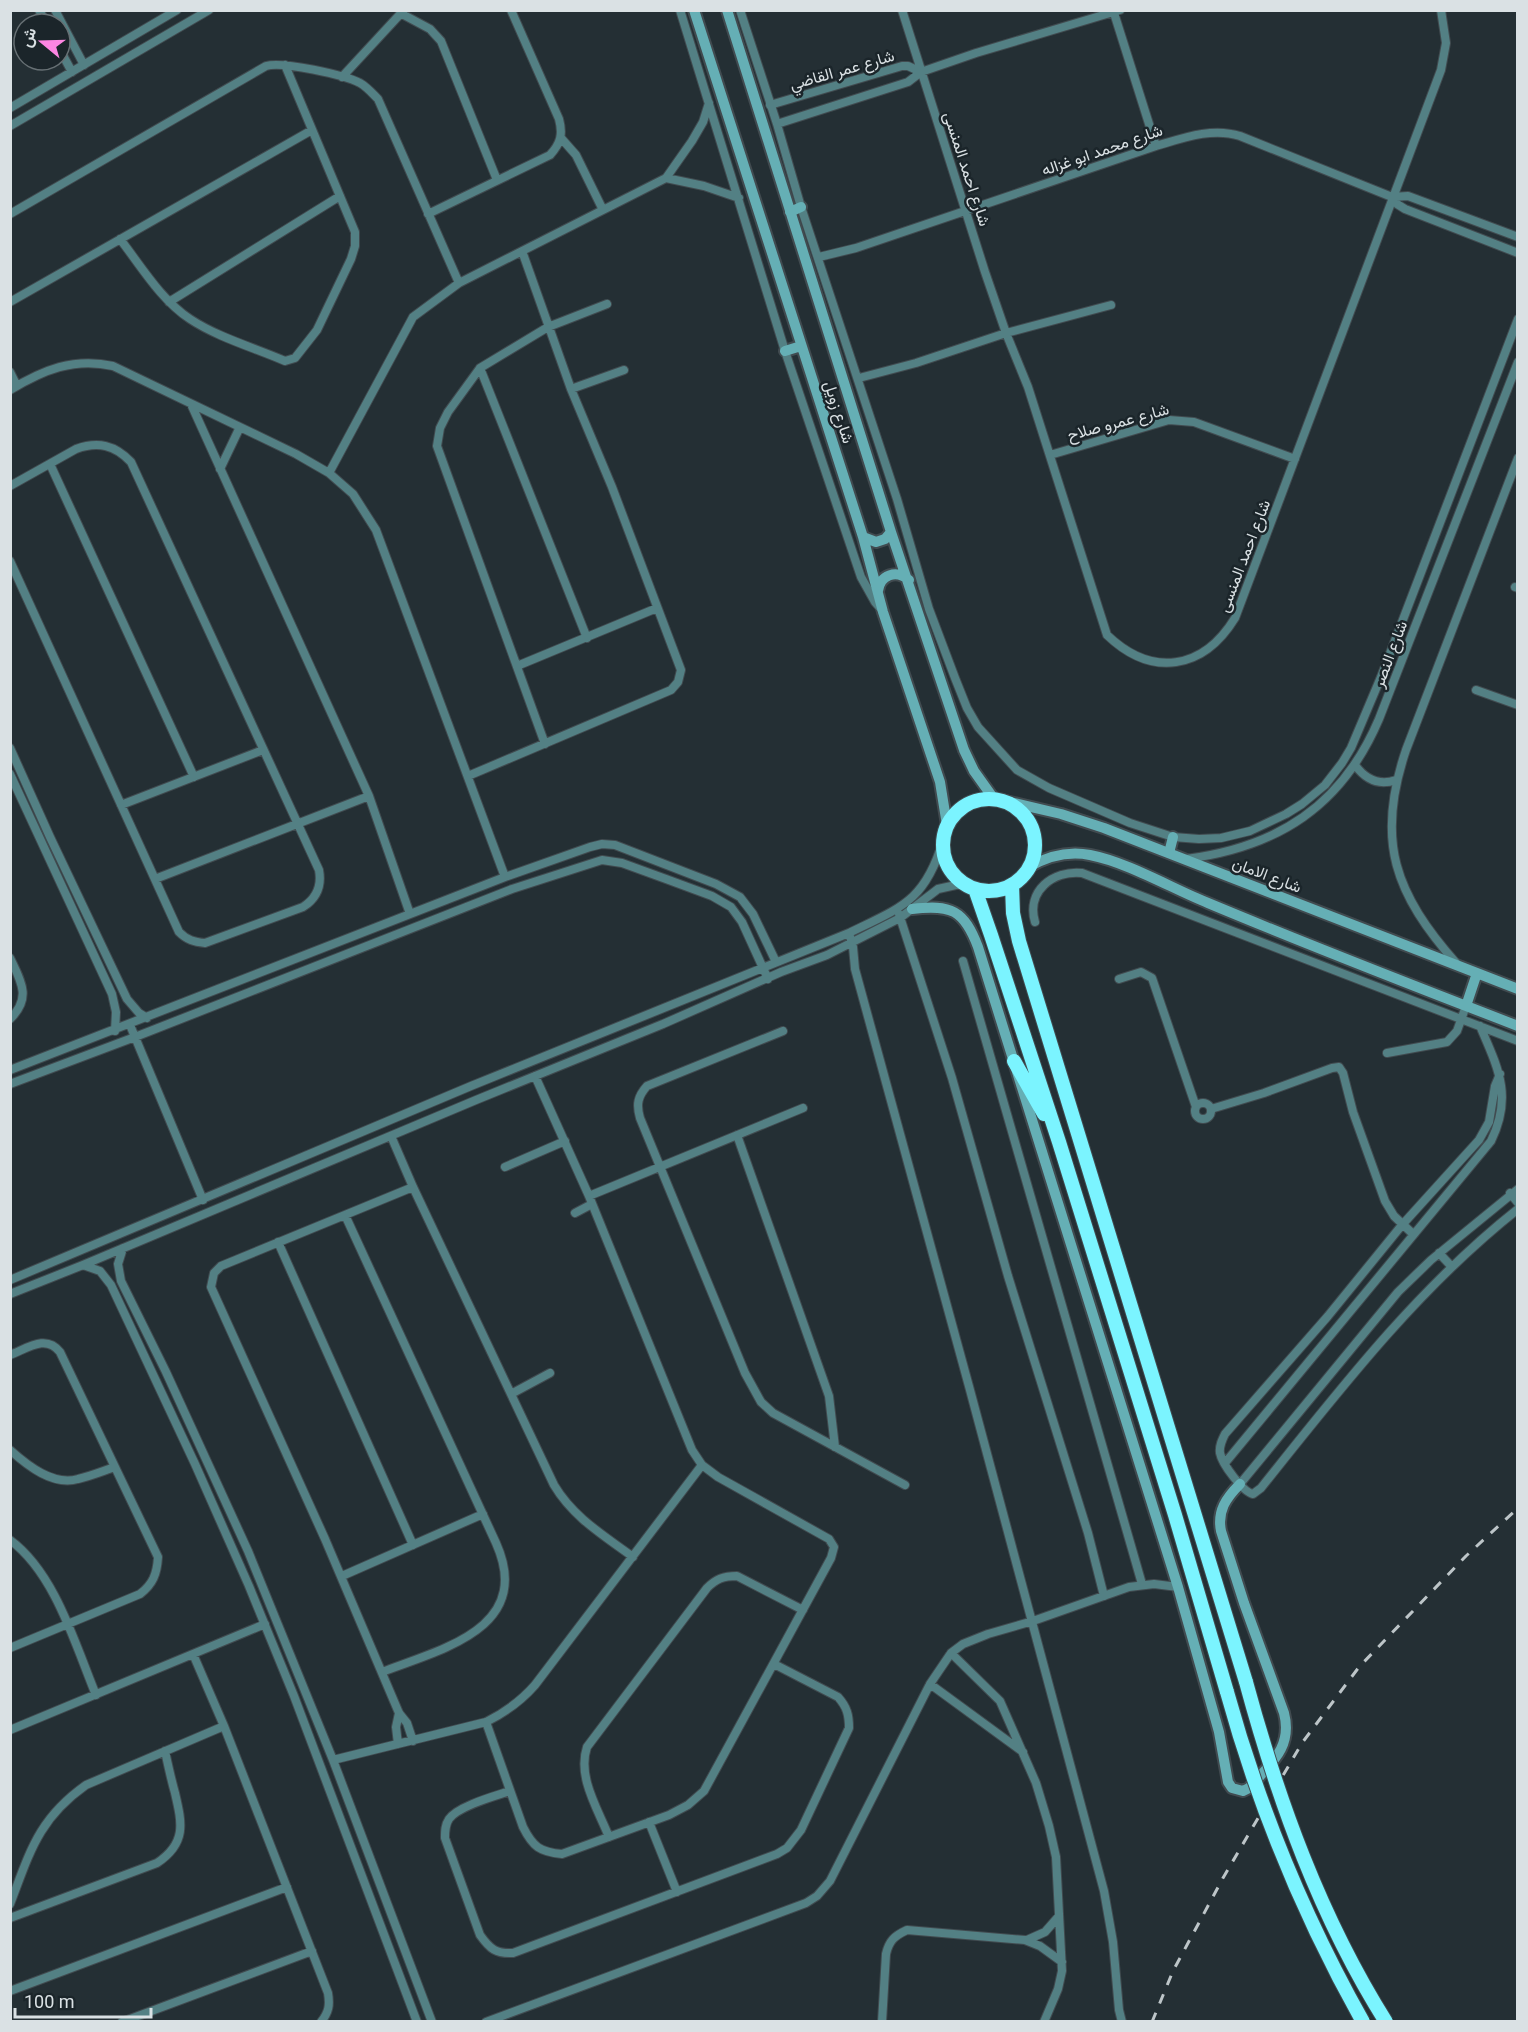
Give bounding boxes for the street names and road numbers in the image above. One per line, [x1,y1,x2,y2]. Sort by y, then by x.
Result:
street label: شارع عمر القاضي [787,46,898,98]
street label: شارع احمد المنسى [938,109,994,229]
street label: شارع محمد ابو غزاله [1039,120,1166,182]
street label: شارع زويل [818,378,858,446]
street label: شارع عمرو صلاح [1065,399,1171,447]
street label: شارع احمد المنسى [1214,497,1276,616]
street label: شارع النصر [1368,618,1413,692]
street label: شارع الامان [1229,853,1304,899]

